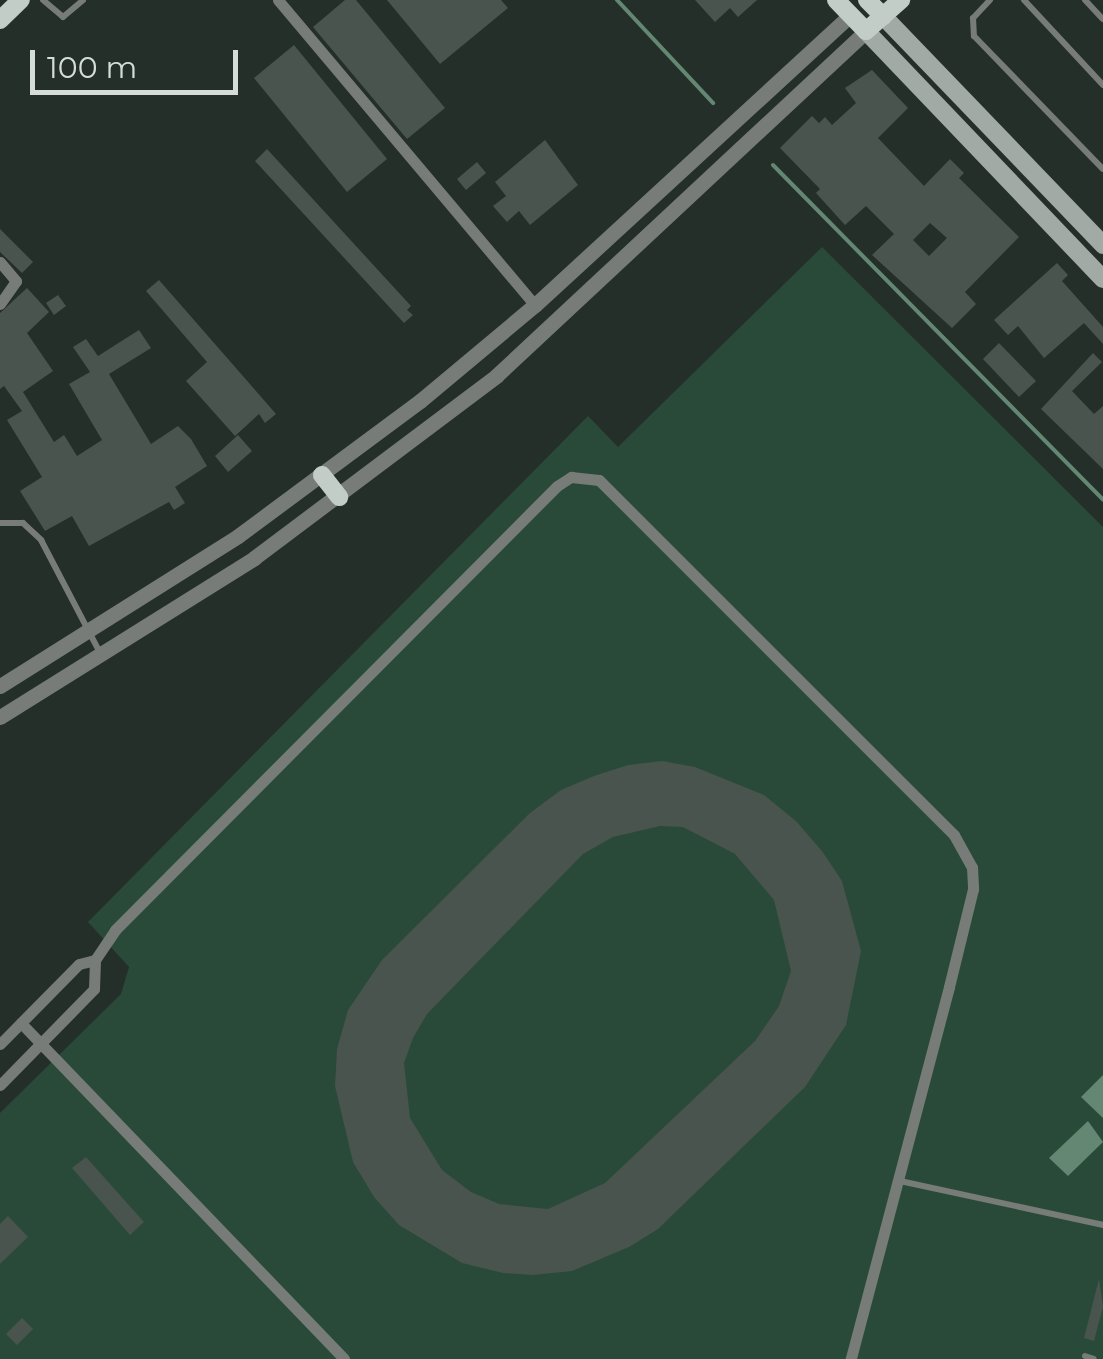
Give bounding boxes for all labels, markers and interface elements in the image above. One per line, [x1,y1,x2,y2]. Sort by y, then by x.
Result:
scale bar [35,30,242,92]
text: 100 m [47,49,137,86]

